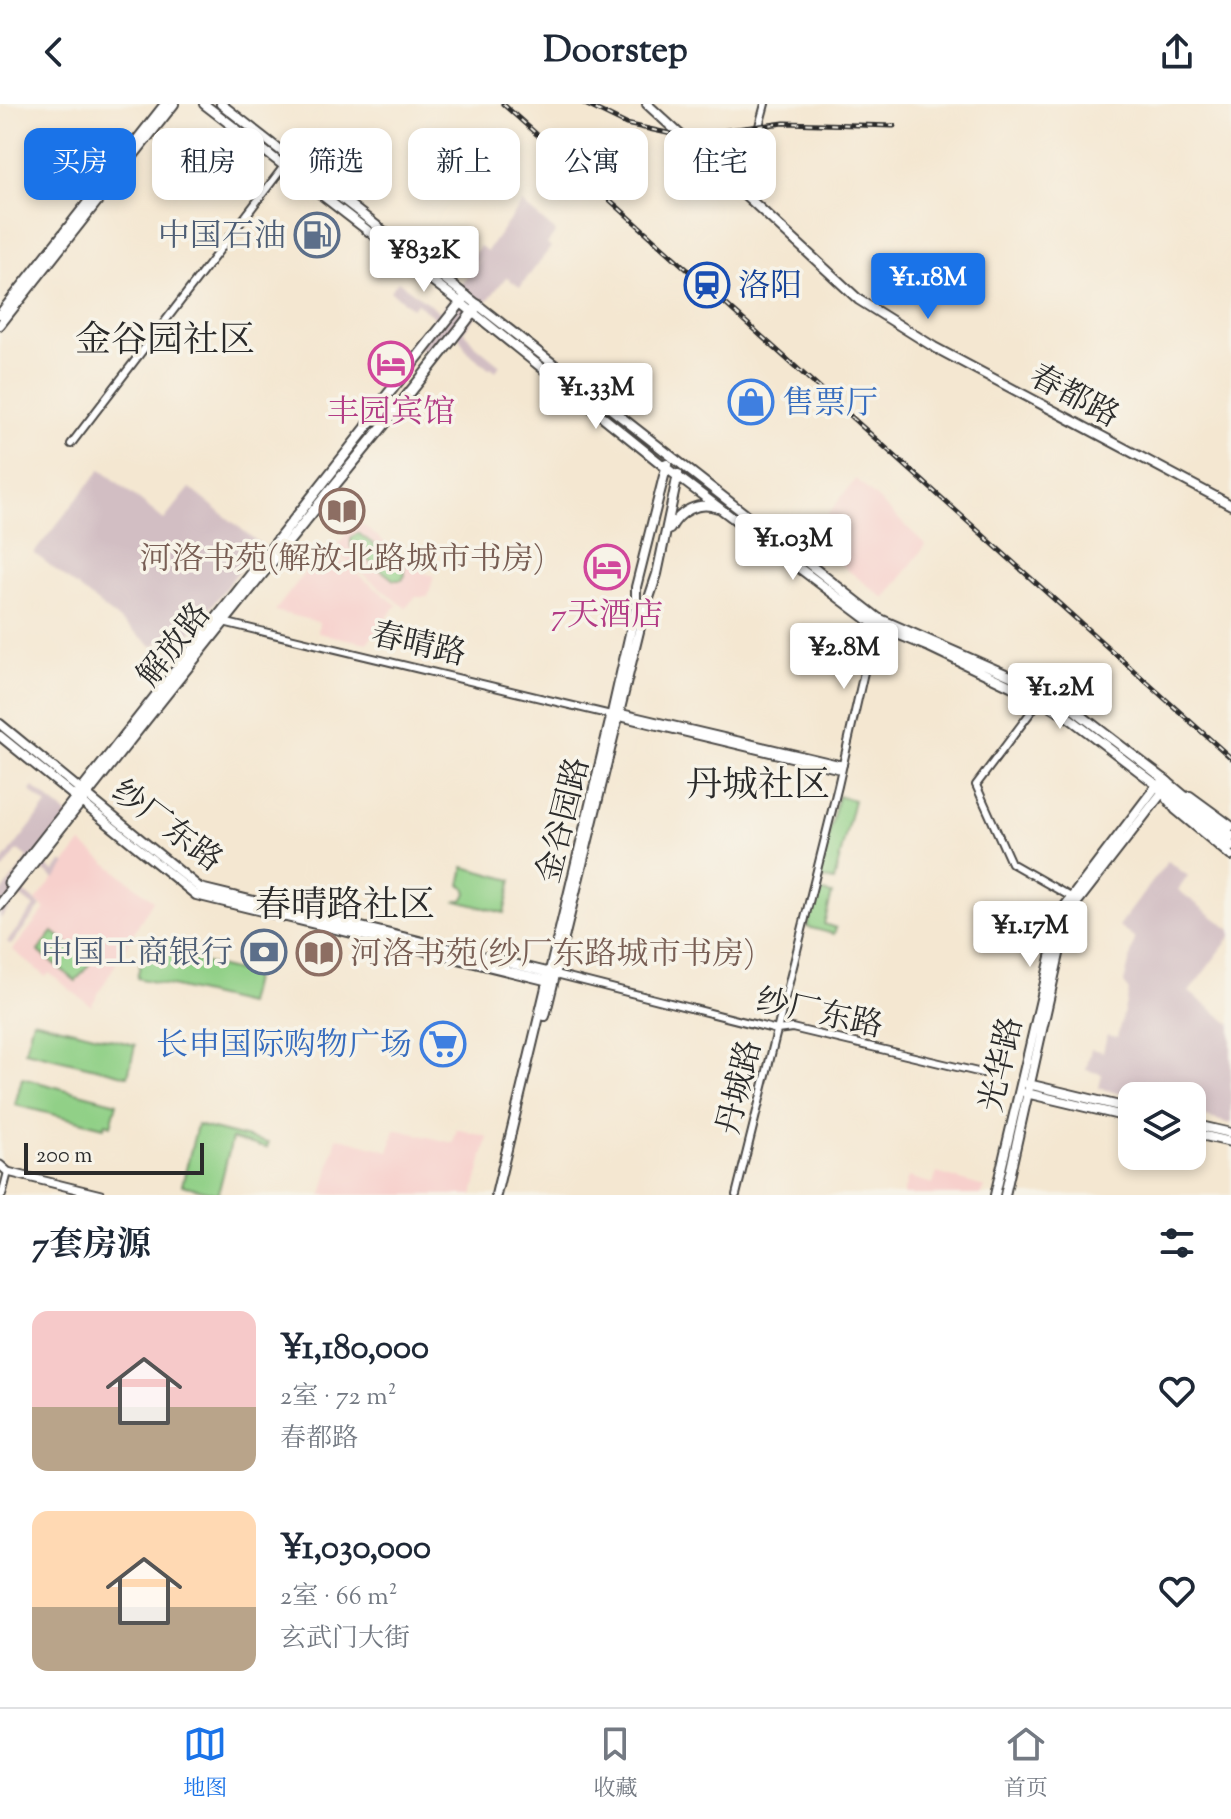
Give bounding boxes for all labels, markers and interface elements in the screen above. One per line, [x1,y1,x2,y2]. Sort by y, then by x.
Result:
text: Doorstep [543,26,688,78]
icon: back [32,30,76,74]
icon: share [1155,30,1199,74]
chip: 买房 [24,128,136,200]
chip: 租房 [152,128,264,200]
chip: 筛选 [280,128,392,200]
chip: 新上 [408,128,520,200]
chip: 公寓 [536,128,648,200]
chip: 住宅 [664,128,776,200]
fuel station icon: 中国石油 [293,211,341,259]
place label: 中国石油 [158,215,286,261]
pin: ¥832K [368,226,480,294]
text: ¥832K [388,233,460,270]
pin: ¥1.18M [863,253,993,321]
text: ¥1.18M [889,260,967,297]
station icon: 洛阳 [683,261,731,309]
place label: 洛阳 [738,265,802,311]
district label: 金谷园社区 [75,316,255,368]
hotel icon: 丰园宾馆 [367,340,415,388]
street label: 春都路 [1020,355,1127,440]
pin: ¥1.33M [531,363,661,431]
text: ¥1.33M [557,370,635,407]
shop icon: 售票厅 [727,378,775,426]
place label: 售票厅 [782,382,878,428]
place label: 丰园宾馆 [327,391,455,437]
library icon: 河洛书苑(解放北路城市书房) [318,487,366,535]
pin: ¥1.03M [728,514,858,582]
text: ¥1.03M [753,521,833,558]
place label: 河洛书苑(解放北路城市书房) [140,538,544,584]
hotel icon: 7天酒店 [583,543,631,591]
street label: 解放路 [128,594,223,698]
place label: 7天酒店 [551,594,663,640]
street label: 春晴路 [366,613,470,679]
pin: ¥2.8M [788,623,900,691]
text: ¥2.8M [808,630,880,667]
pin: ¥1.2M [1004,663,1116,731]
text: ¥1.2M [1026,670,1094,707]
street label: 金谷园路 [527,753,603,888]
district label: 丹城社区 [686,761,830,813]
street label: 纱厂东路 [101,771,231,884]
district label: 春晴路社区 [255,881,435,933]
pin: ¥1.17M [965,901,1095,969]
text: ¥1.17M [991,908,1069,945]
bank icon: 中国工商银行 [240,928,288,976]
library icon: 河洛书苑(纱厂东路城市书房) [295,929,343,977]
place label: 中国工商银行 [41,932,233,978]
place label: 河洛书苑(纱厂东路城市书房) [350,933,755,979]
street label: 纱厂东路 [752,979,887,1051]
street label: 光华路 [970,1013,1036,1117]
supermarket icon: 长申国际购物广场 [419,1020,467,1068]
place label: 长申国际购物广场 [156,1024,412,1070]
street label: 丹城路 [707,1036,775,1140]
map controls [1118,1082,1206,1170]
button: layers [1118,1082,1206,1170]
scale bar [24,1139,204,1175]
text: 200 m [36,1141,92,1173]
icon: filters [1155,1221,1199,1265]
text: 7套房源 [32,1222,151,1271]
text: ¥1,180,000 [280,1325,429,1374]
icon: home [96,1343,192,1439]
icon: heart [1155,1369,1199,1413]
text: 2室 · 72 m² [280,1379,397,1416]
text: 春都路 [280,1421,358,1458]
text: ¥1,030,000 [280,1525,431,1574]
icon: home [96,1543,192,1639]
icon: heart [1155,1569,1199,1613]
text: 2室 · 66 m² [280,1579,397,1616]
text: 玄武门大街 [280,1621,410,1658]
tab: 地图 [183,1722,227,1806]
tab: 收藏 [593,1722,638,1806]
tab: 首页 [1004,1722,1048,1806]

